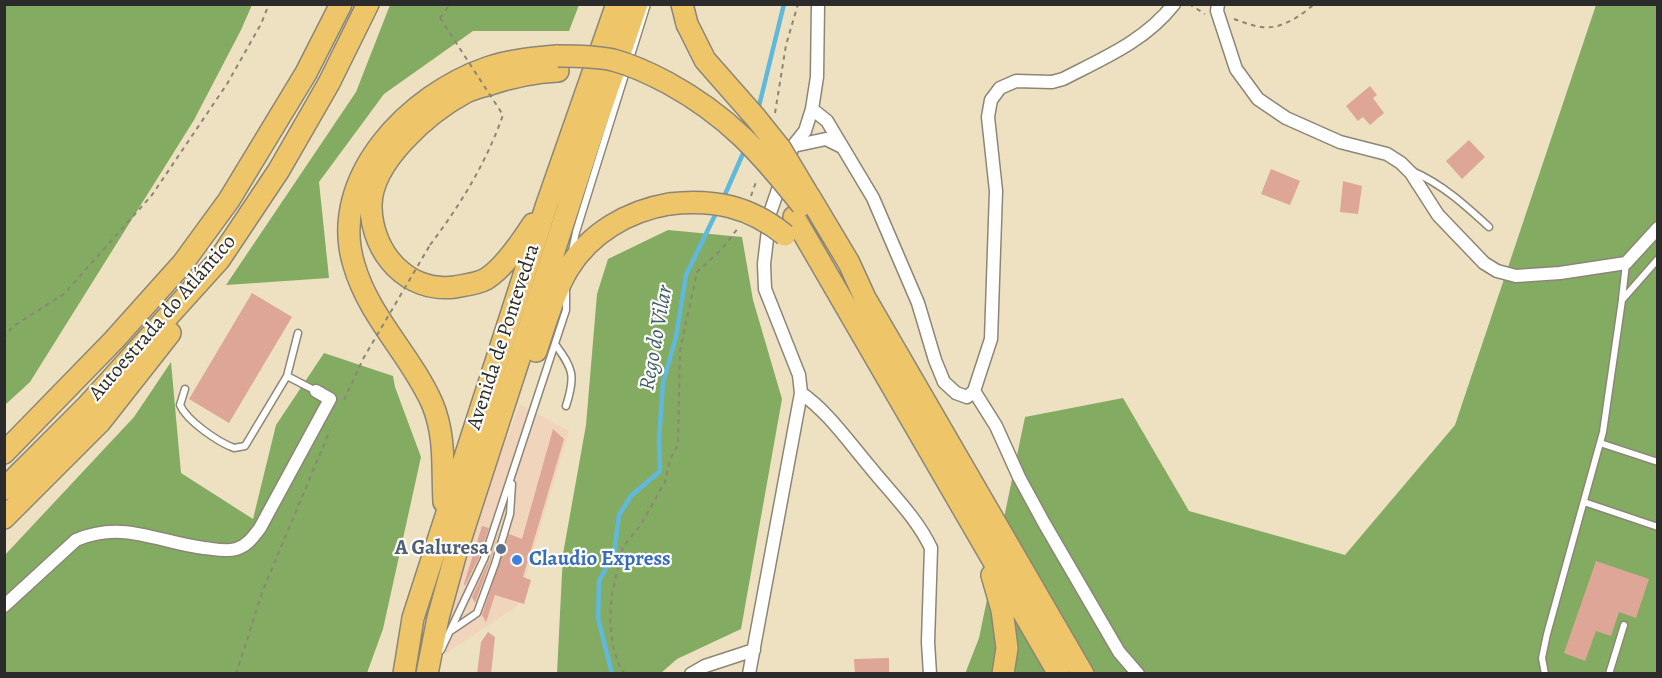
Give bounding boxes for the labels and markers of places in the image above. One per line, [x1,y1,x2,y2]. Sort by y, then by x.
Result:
place label: A Galuresa [395,536,489,562]
marker: A Galuresa [494,542,508,556]
place label: Claudio Express [529,547,671,573]
marker: Claudio Express [510,553,524,567]

